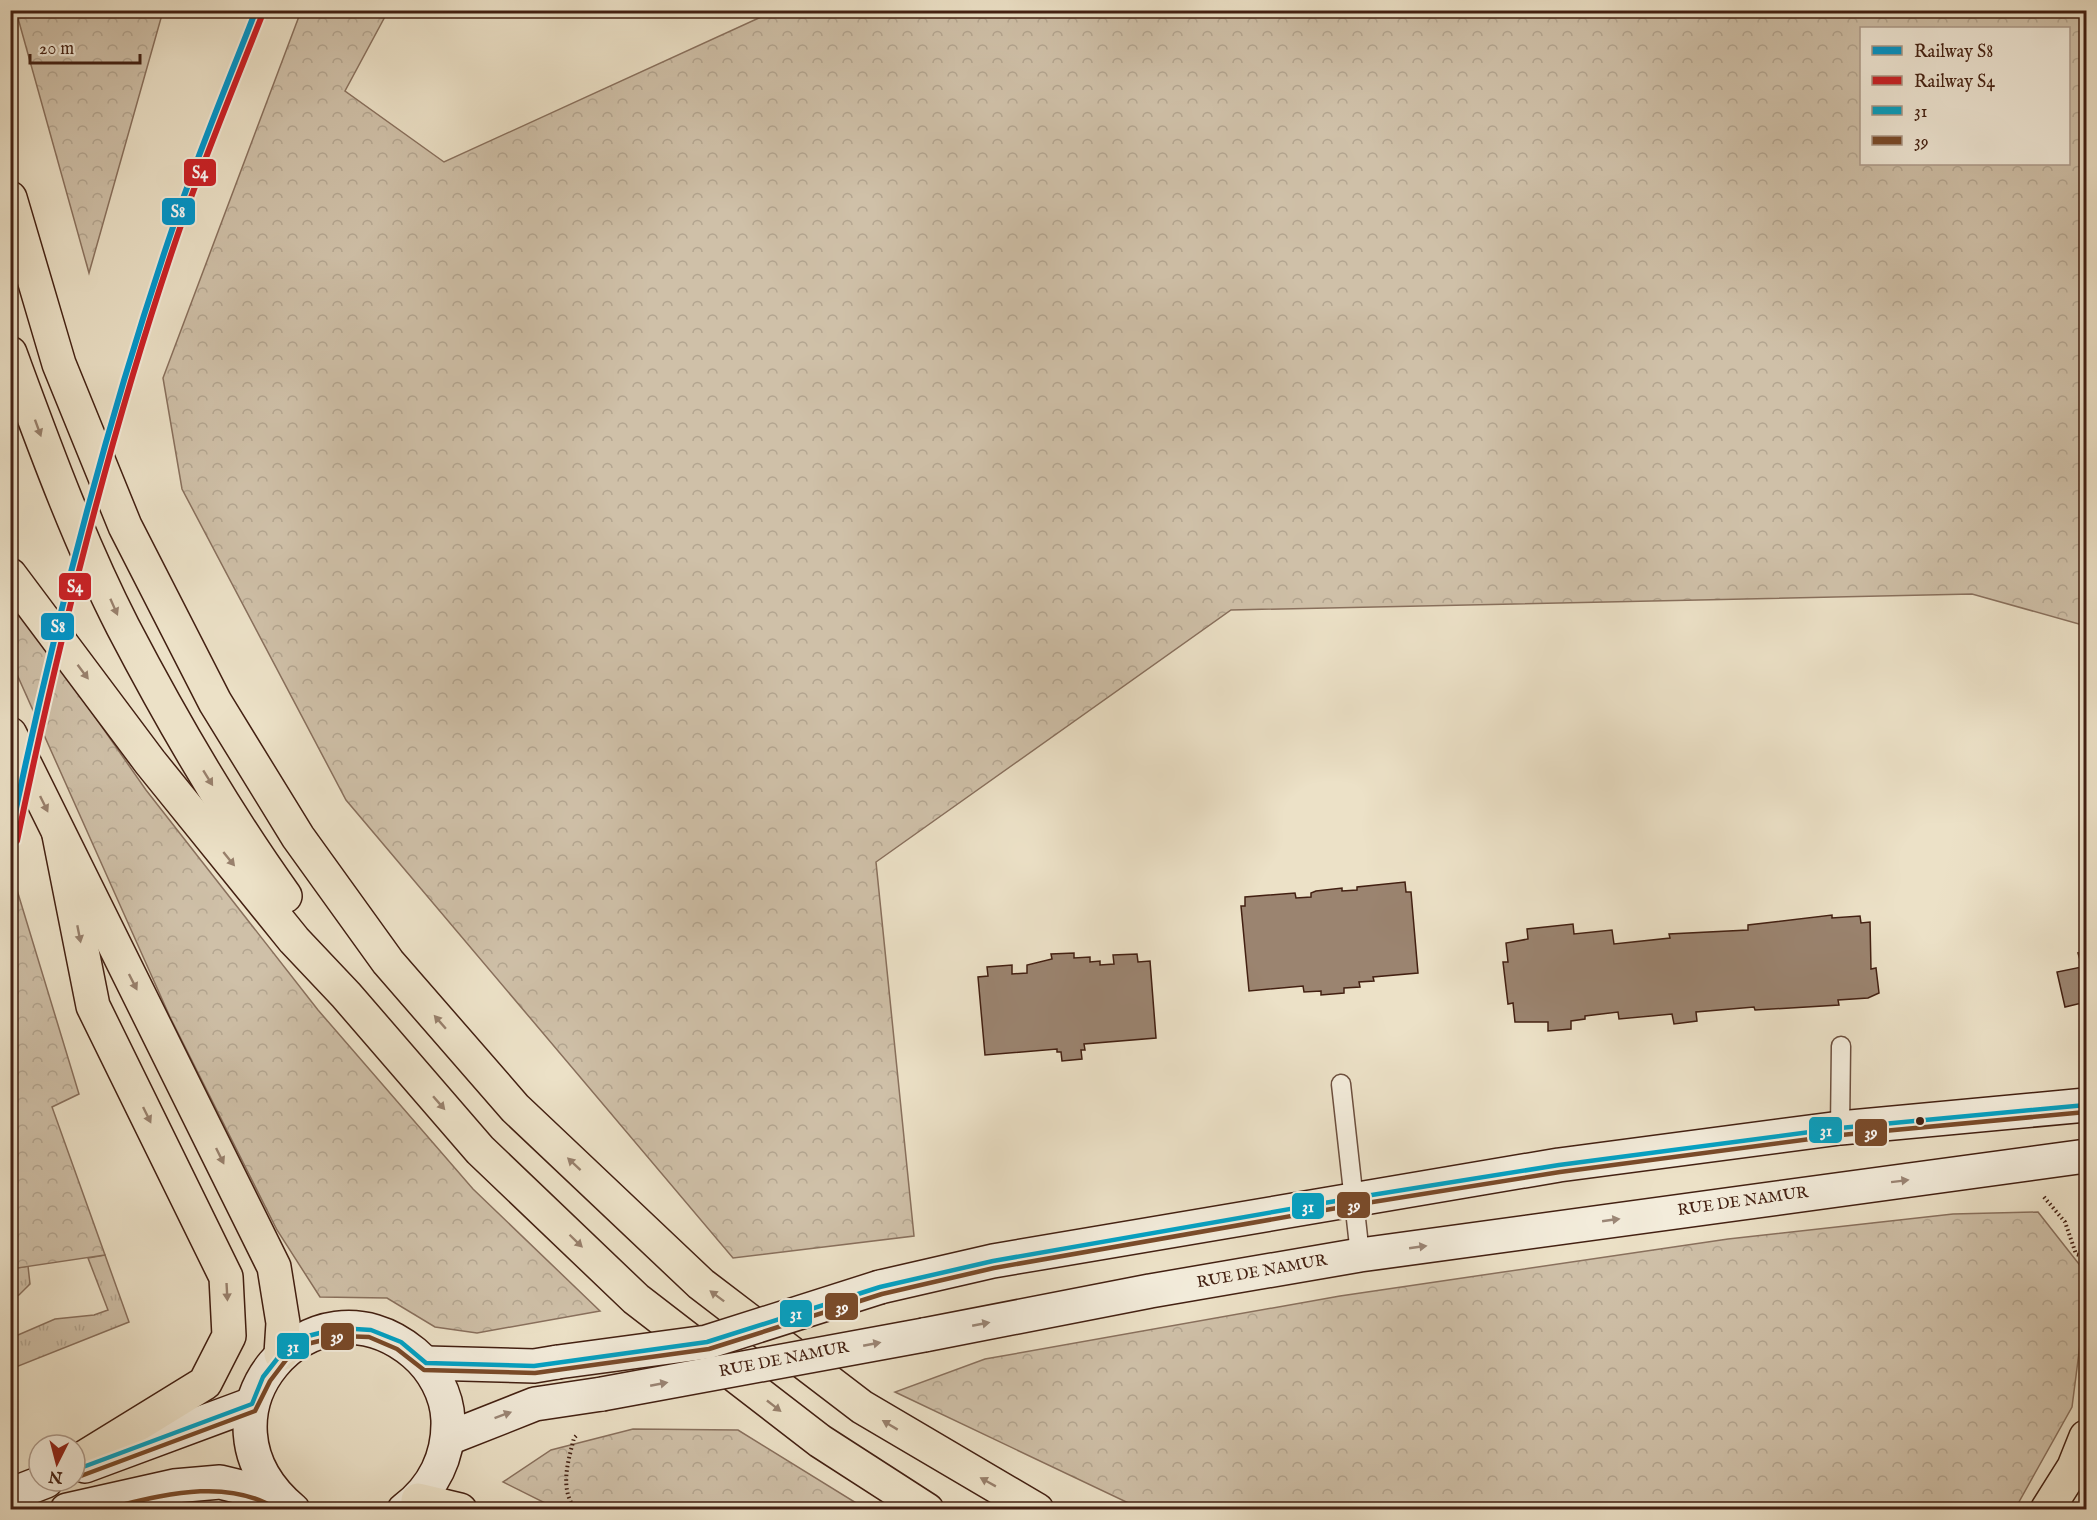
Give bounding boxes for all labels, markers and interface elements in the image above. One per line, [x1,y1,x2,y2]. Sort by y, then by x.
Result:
scale bar [30,27,140,65]
legend [1860,27,2070,165]
text: 20 m [39,38,74,61]
text: Railway S8 [1914,41,1993,64]
text: Railway S4 [1914,71,1995,94]
text: 31 [1914,101,1927,124]
text: 39 [1914,131,1929,154]
line badge: S4 [183,158,217,187]
text: S4 [192,164,209,184]
line badge: S8 [161,197,196,226]
text: S8 [171,203,185,223]
one-way arrow [34,419,43,437]
line badge: S4 [58,572,92,601]
text: S4 [67,578,84,598]
one-way arrow [109,599,119,617]
line badge: S8 [40,612,75,641]
text: S8 [51,618,65,638]
one-way arrow [77,665,89,680]
one-way arrow [203,770,214,786]
one-way arrow [39,795,49,812]
one-way arrow [222,851,235,867]
one-way arrow [75,925,84,944]
one-way arrow [128,973,137,990]
one-way arrow [434,1015,447,1030]
one-way arrow [432,1095,445,1110]
one-way arrow [142,1107,151,1124]
unlabelled marker [1914,1115,1926,1127]
line badge: 31 [1808,1116,1843,1144]
line badge: 39 [1854,1118,1888,1147]
text: 31 [1820,1122,1832,1142]
text: 39 [1865,1124,1877,1144]
one-way arrow [215,1148,225,1165]
one-way arrow [566,1157,581,1171]
one-way arrow [1891,1176,1910,1185]
street label: RUE DE NAMUR [1676,1183,1811,1221]
line badge: 39 [1336,1191,1371,1219]
line badge: 31 [1291,1192,1325,1220]
text: 39 [1348,1197,1360,1217]
text: 31 [1302,1198,1314,1218]
one-way arrow [1602,1216,1621,1225]
one-way arrow [568,1234,582,1248]
one-way arrow [1409,1243,1428,1252]
street label: RUE DE NAMUR [1195,1251,1330,1293]
one-way arrow [222,1282,232,1301]
one-way arrow [709,1290,725,1303]
line badge: 39 [824,1292,859,1321]
line badge: 31 [779,1299,813,1328]
text: 39 [836,1299,848,1319]
text: 31 [790,1305,802,1325]
one-way arrow [972,1319,991,1328]
line badge: 39 [320,1322,355,1351]
text: 39 [331,1328,343,1348]
line badge: 31 [276,1332,310,1360]
street label: RUE DE NAMUR [717,1337,852,1382]
text: 31 [287,1338,299,1358]
one-way arrow [862,1339,881,1348]
one-way arrow [650,1379,669,1388]
one-way arrow [766,1400,782,1412]
one-way arrow [494,1410,512,1420]
one-way arrow [882,1419,898,1430]
north arrow [27,1433,87,1493]
text: N [48,1465,65,1487]
one-way arrow [980,1477,997,1487]

